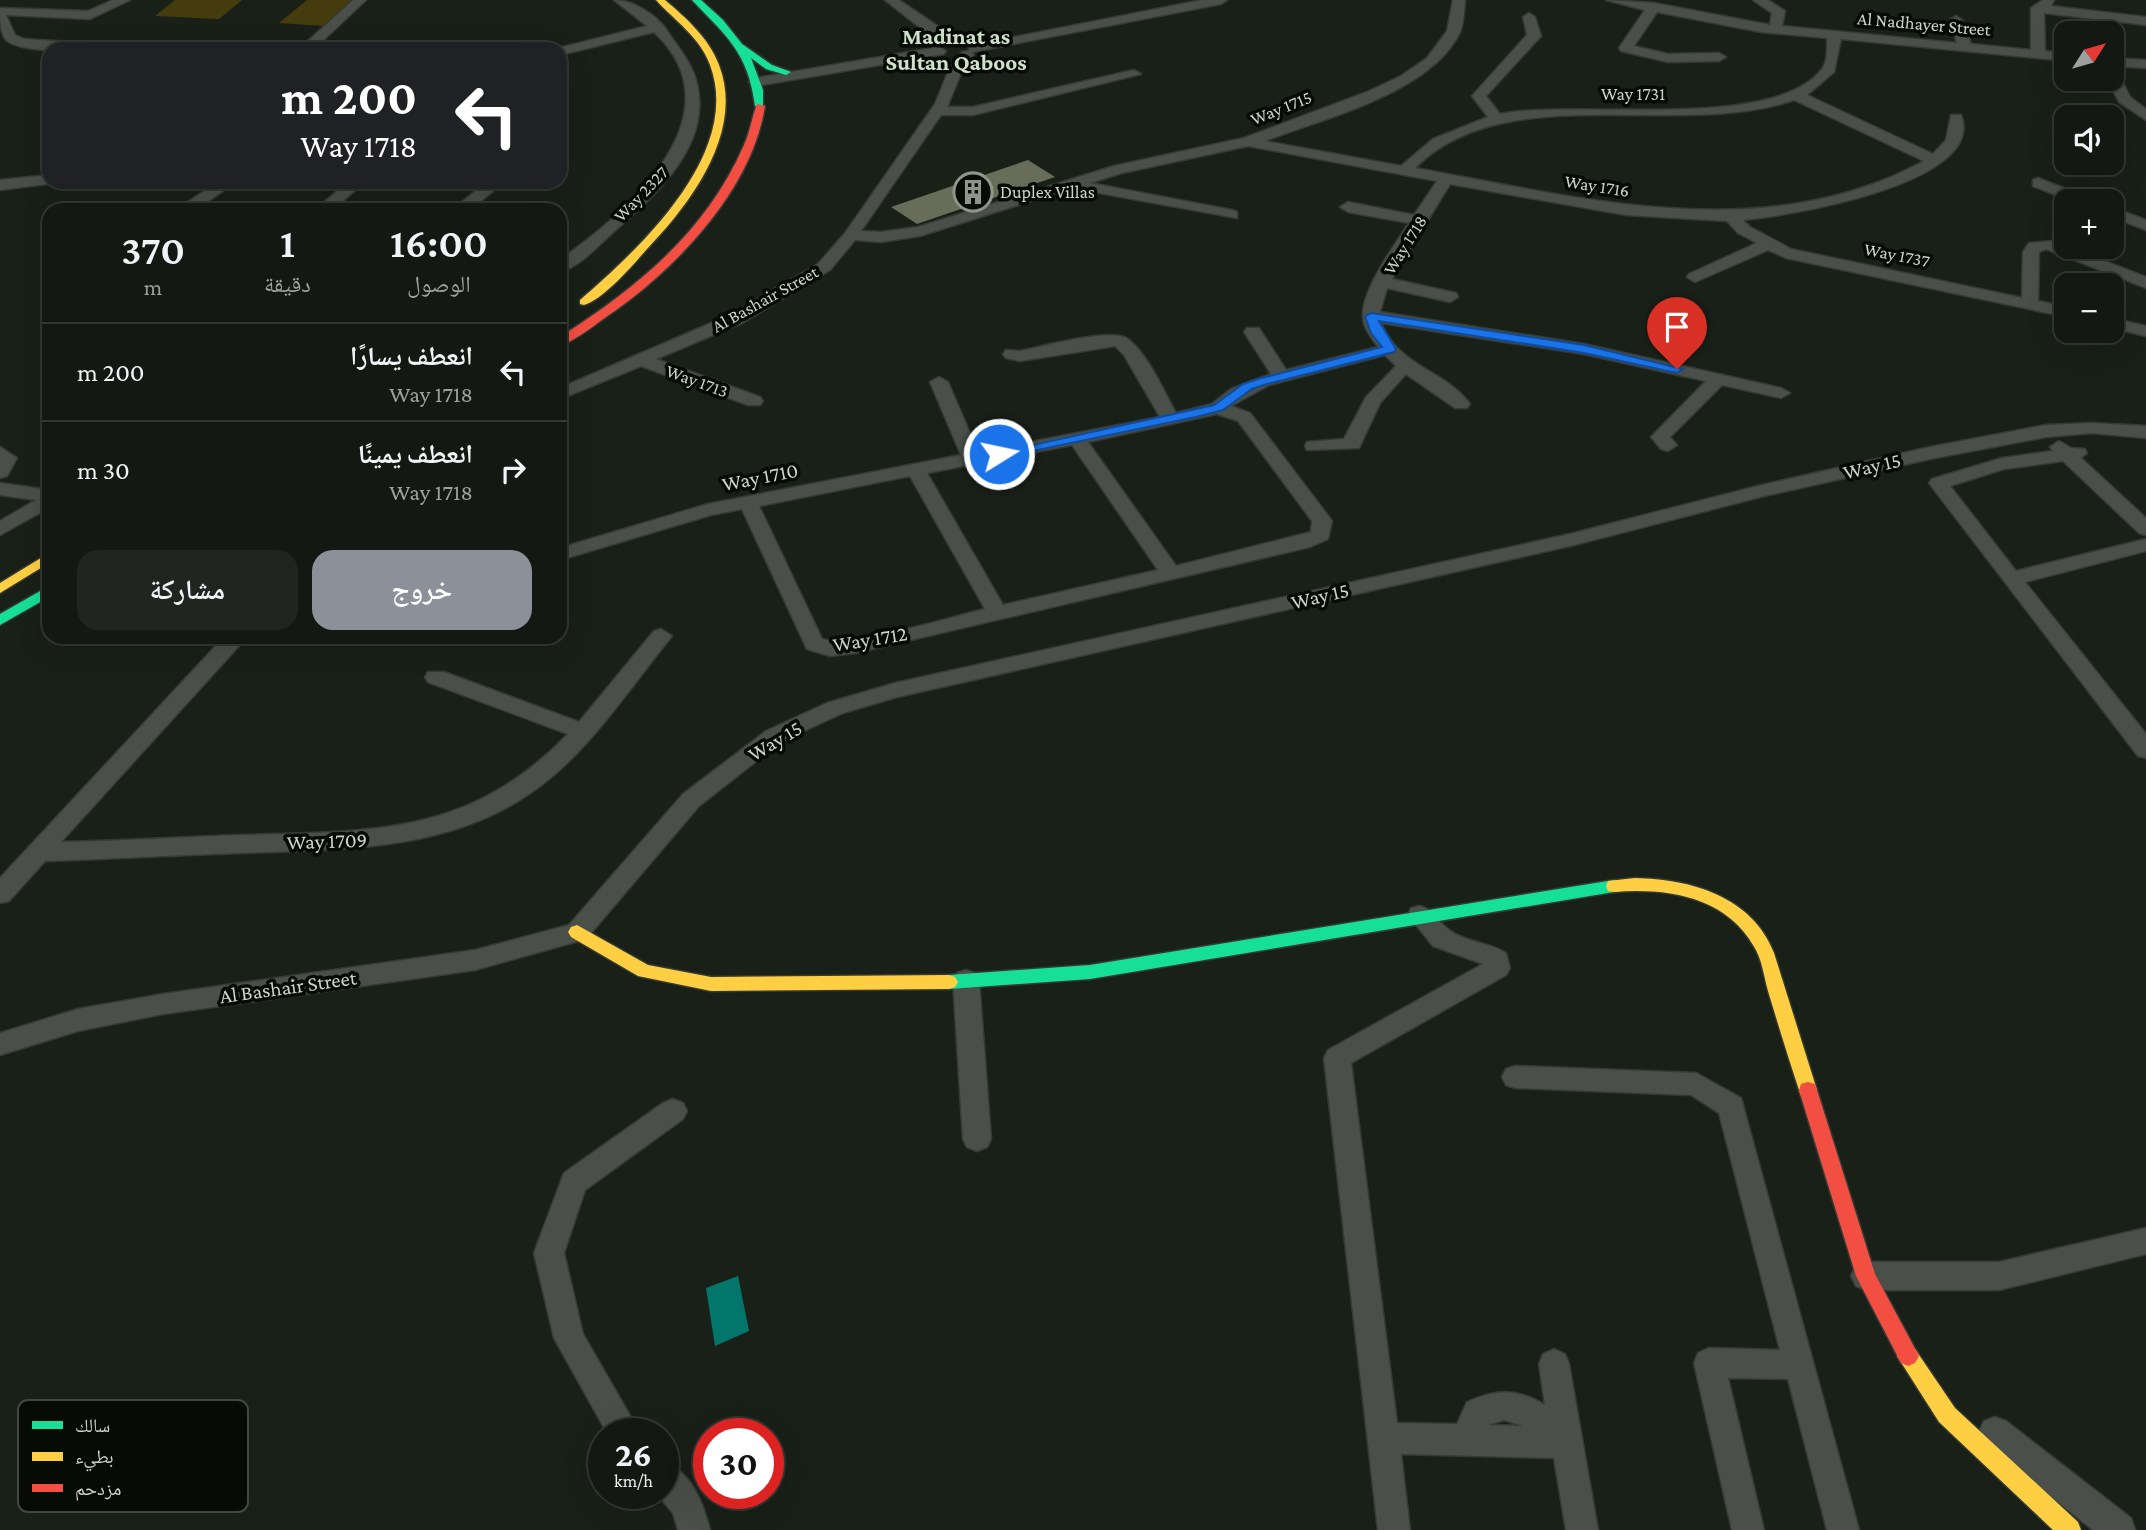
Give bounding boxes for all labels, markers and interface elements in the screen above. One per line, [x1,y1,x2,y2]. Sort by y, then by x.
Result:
street label: Al Nadhayer Street [1856,8,1993,40]
north arrow [2054,21,2124,91]
map controls [2054,21,2124,343]
district label: Madinat as Sultan Qaboos [885,23,1027,75]
text: 200 m [282,70,417,125]
icon: left [441,70,532,161]
street label: Way 1731 [1601,84,1665,104]
street label: Way 1715 [1247,87,1315,129]
button: sound [2054,105,2124,175]
text: Way 1718 [300,128,417,164]
street label: Way 2327 [610,162,672,226]
building icon: Duplex Villas [952,171,994,213]
street label: Way 1716 [1563,171,1631,201]
place label: Duplex Villas [1000,182,1095,202]
button: + [2054,189,2124,259]
street label: Way 1718 [1379,212,1431,278]
text: 1 [280,219,295,266]
text: 16:00 [390,219,488,266]
text: 370 [121,226,185,273]
street label: Way 1737 [1862,239,1932,271]
street label: Al Bashair Street [708,261,822,336]
text: دقيقة [264,271,311,297]
text: الوصول [407,271,471,297]
button: − [2054,273,2124,343]
text: m [144,274,162,300]
pin [1647,297,1707,369]
icon: arrive [1658,308,1696,346]
text: انعطف يسارًا [350,342,473,371]
icon: left [494,353,532,391]
text: 200 m [77,358,145,387]
street label: Way 1713 [663,361,731,401]
text: Way 1718 [389,381,473,407]
position arrow [962,417,1036,491]
text: انعطف يمينًا [358,440,473,469]
street label: Way 15 [1841,448,1903,484]
icon: right [494,451,532,489]
text: 30 m [77,456,130,485]
street label: Way 1710 [720,458,800,496]
text: Way 1718 [389,479,473,505]
button: مشاركة [77,550,298,630]
button: خروج [312,550,532,630]
street label: Way 15 [1289,578,1351,614]
street label: Way 1712 [831,621,909,657]
street label: Way 15 [744,716,806,766]
street label: Way 1709 [286,828,368,854]
street label: Al Bashair Street [218,965,359,1008]
legend [18,1400,248,1512]
text: سالك [75,1415,110,1436]
speed limit sign: 30 [693,1418,784,1509]
text: 26 [615,1435,652,1474]
text: بطيء [75,1446,114,1472]
text: km/h [614,1471,653,1491]
text: مزدحم [75,1478,121,1501]

